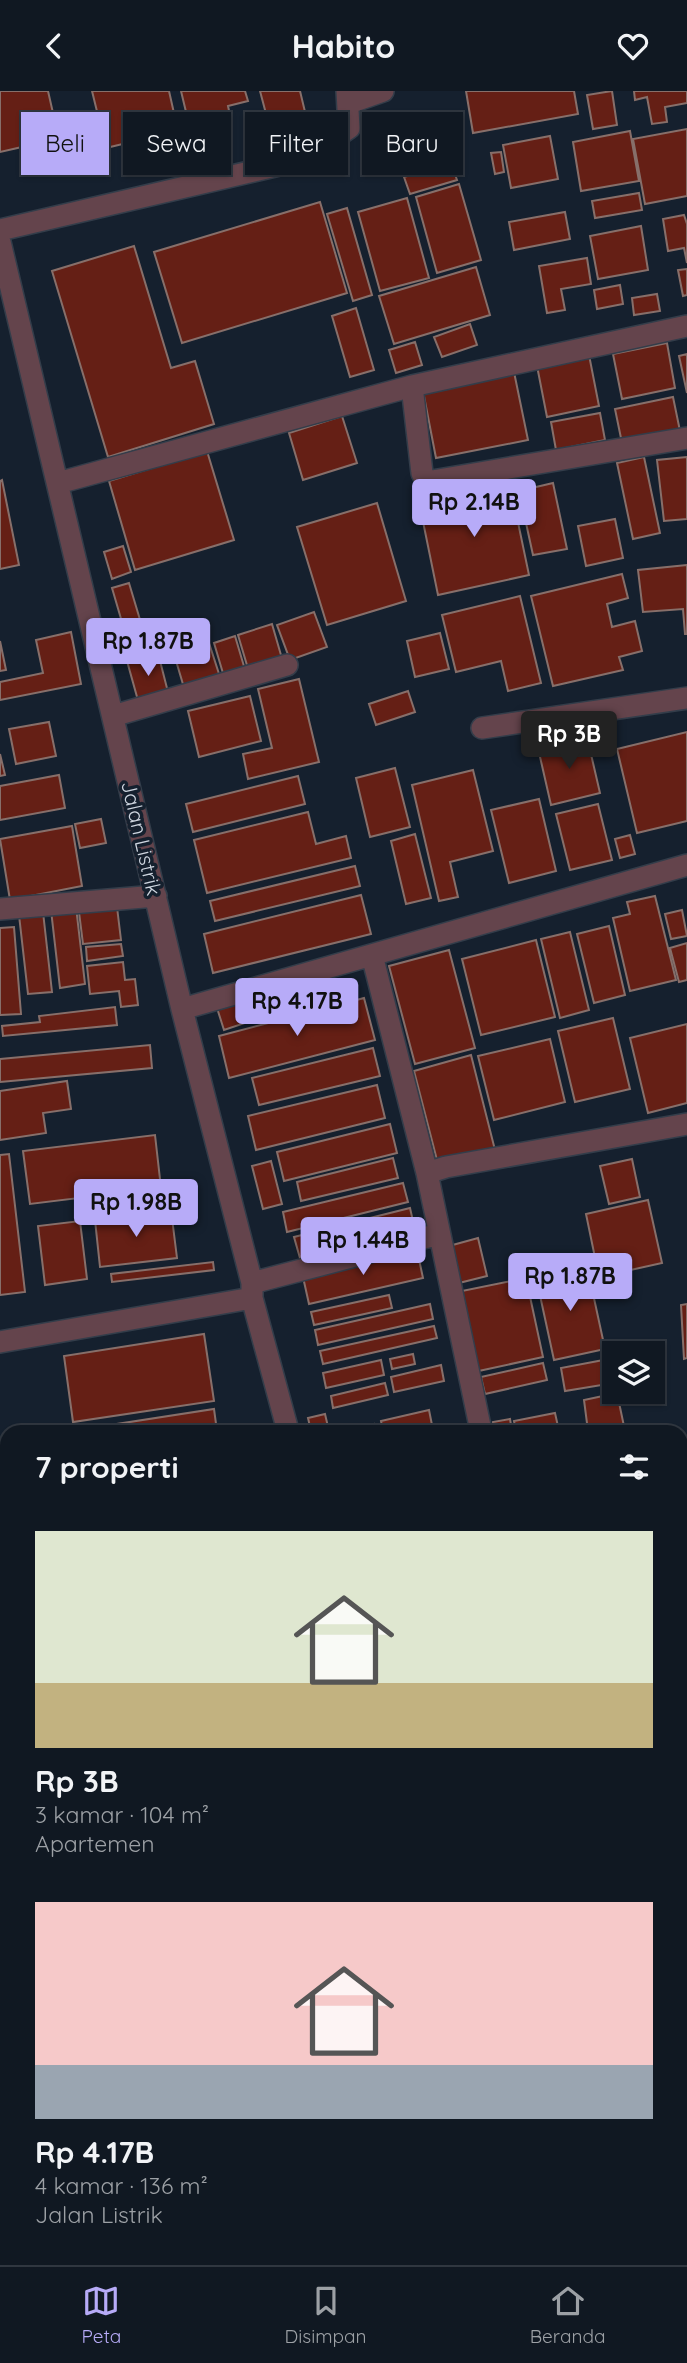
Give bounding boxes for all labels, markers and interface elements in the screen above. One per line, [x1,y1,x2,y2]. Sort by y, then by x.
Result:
text: Habito [292,26,395,66]
icon: back [35,27,73,65]
icon: heart [614,27,652,65]
chip: Beli [21,112,109,175]
chip: Sewa [123,112,231,175]
chip: Filter [245,112,348,175]
chip: Baru [362,112,463,175]
pin: Rp 2.14B [402,479,546,539]
text: Rp 2.14B [428,487,520,516]
pin: Rp 1.87B [76,619,220,678]
text: Rp 1.87B [102,626,194,655]
pin: Rp 3B [520,711,618,771]
text: Rp 3B [537,719,601,748]
street label: Jalan Listrik [116,778,168,898]
pin: Rp 4.17B [225,979,369,1038]
text: Rp 4.17B [251,986,343,1015]
pin: Rp 1.98B [64,1179,208,1239]
text: Rp 1.98B [90,1187,182,1216]
pin: Rp 1.44B [291,1217,435,1277]
text: Rp 1.44B [317,1225,409,1254]
pin: Rp 1.87B [498,1253,642,1313]
text: Rp 1.87B [524,1261,616,1290]
map controls [602,1341,665,1404]
button: layers [602,1341,665,1404]
text: 7 properti [35,1448,179,1486]
icon: filters [615,1448,653,1486]
icon: home [281,1577,407,1703]
text: Rp 3B [35,1762,119,1800]
text: 3 kamar · 104 m² [35,1800,209,1829]
text: Apartemen [35,1829,155,1858]
icon: home [281,1948,407,2074]
text: Rp 4.17B [35,2133,154,2171]
text: 4 kamar · 136 m² [35,2171,208,2200]
text: Jalan Listrik [35,2200,163,2229]
tab: Peta [82,2282,121,2348]
tab: Disimpan [285,2282,367,2348]
tab: Beranda [530,2282,605,2348]

